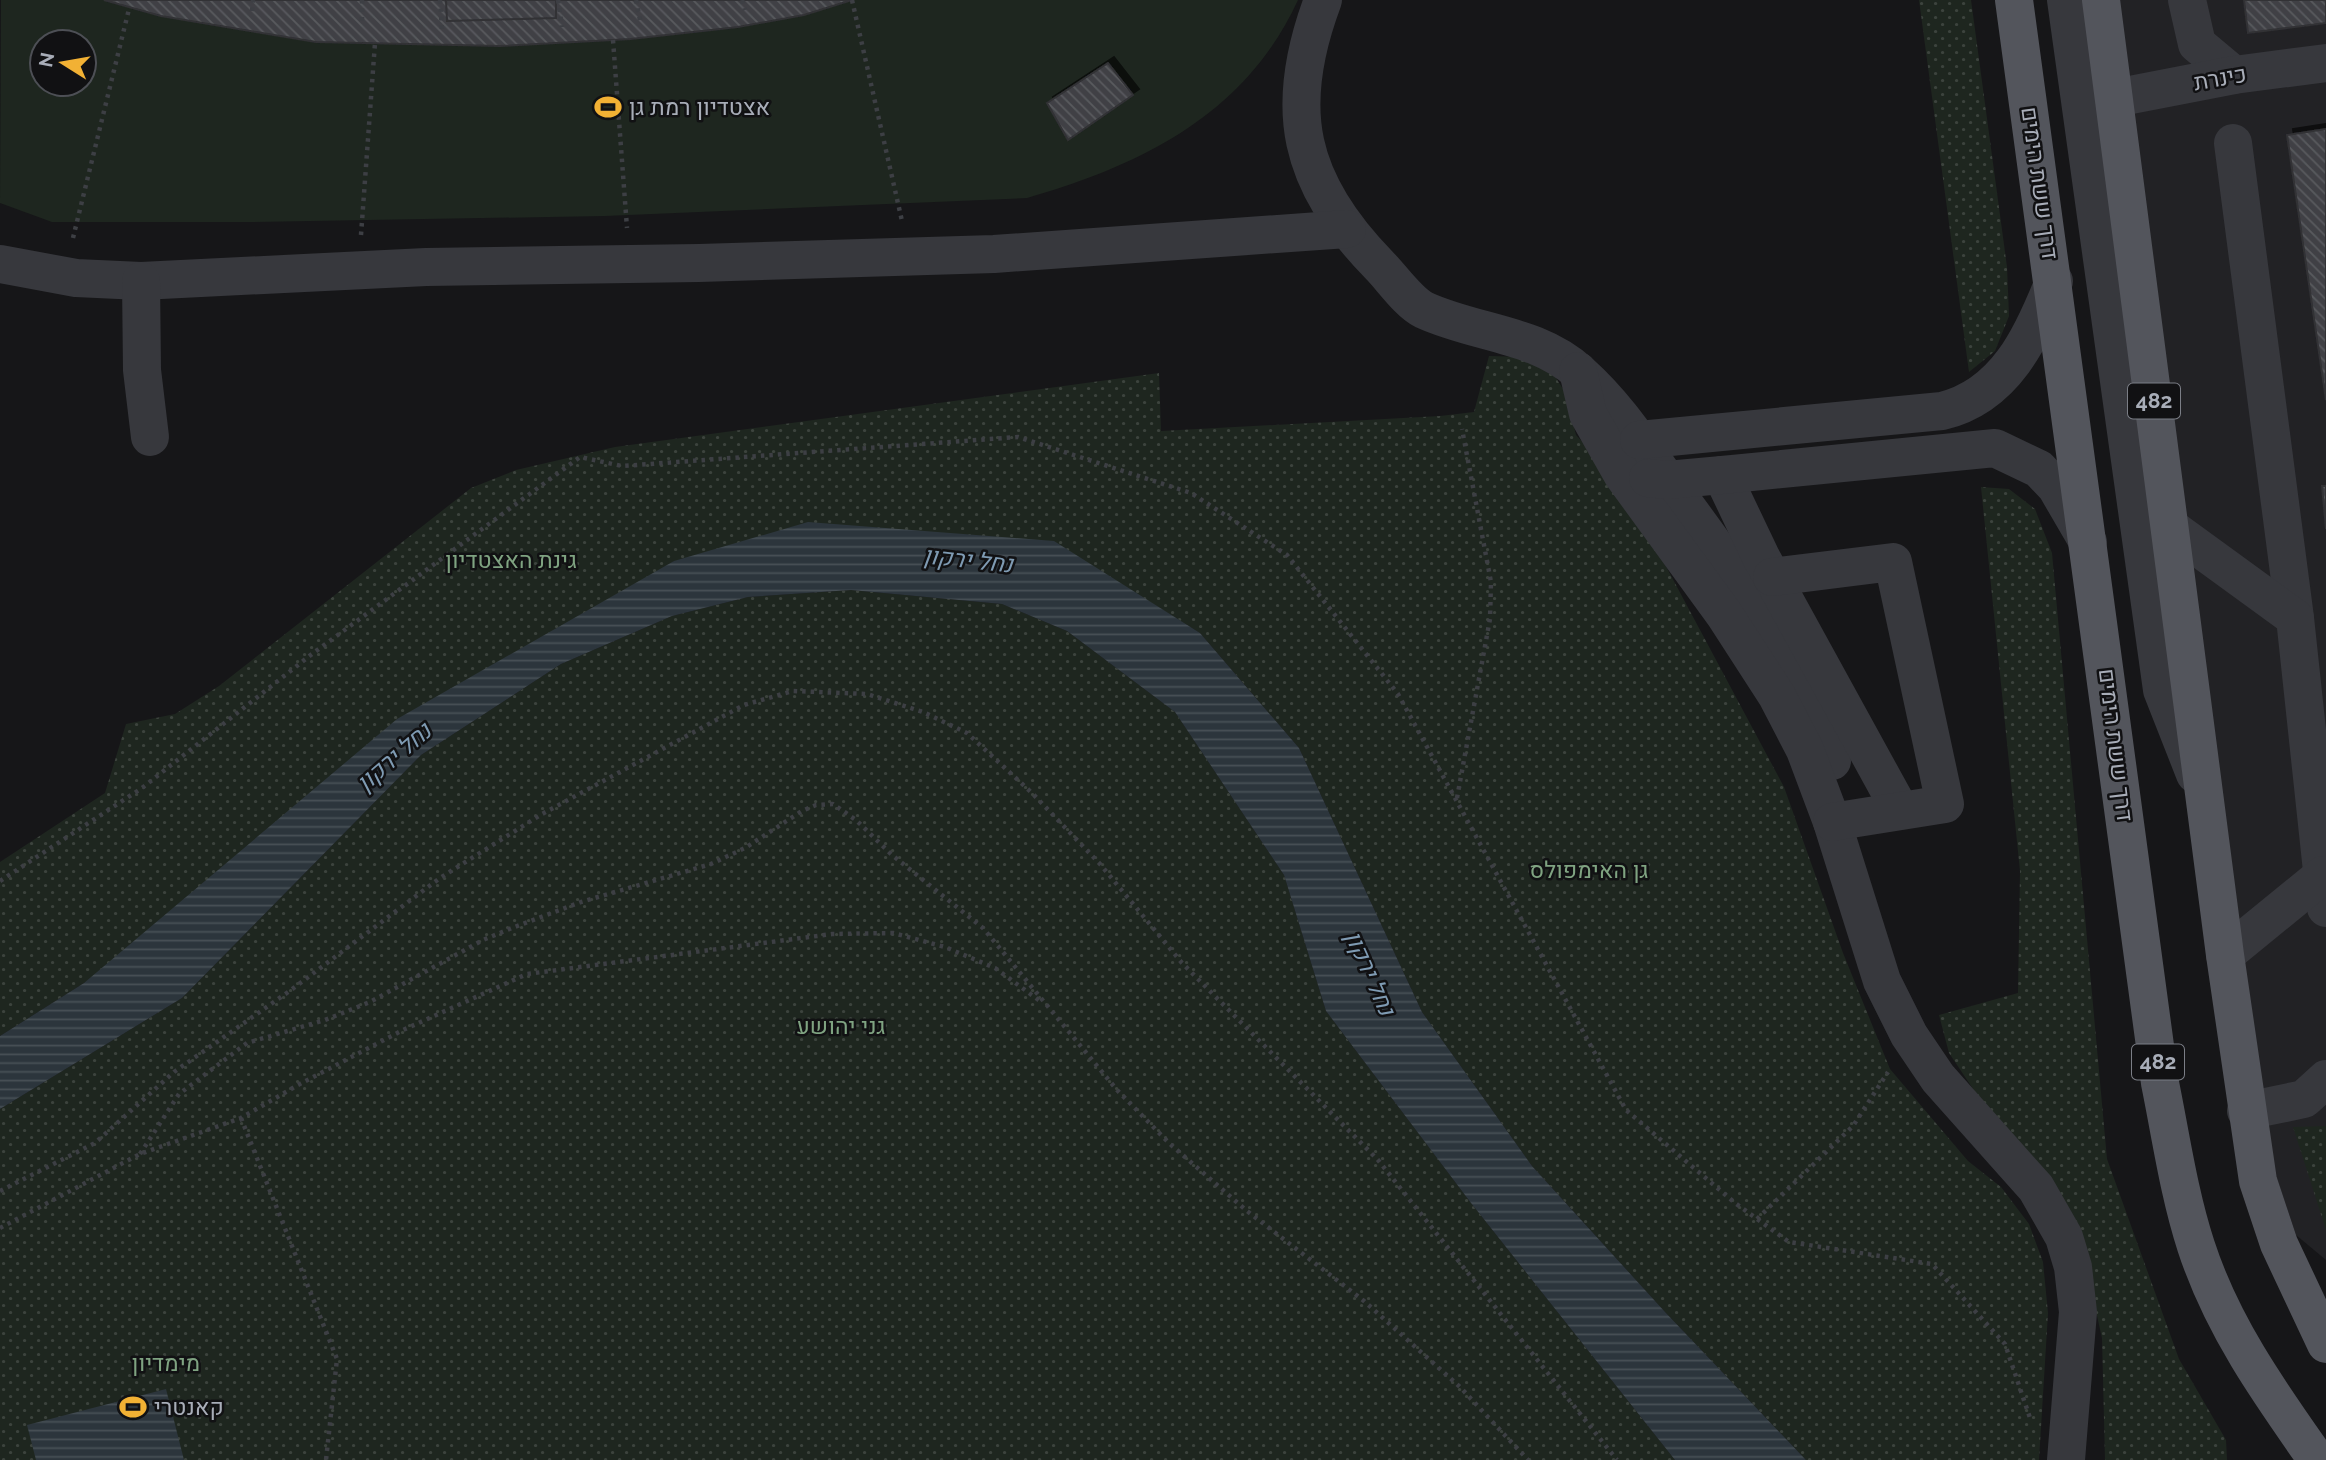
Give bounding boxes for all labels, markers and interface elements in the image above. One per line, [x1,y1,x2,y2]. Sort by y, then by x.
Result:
north arrow [28,28,98,98]
text: N [34,51,58,69]
street label: כינרת [2191,60,2249,95]
sports icon: אצטדיון רמת גן [593,92,623,122]
place label: אצטדיון רמת גן [629,93,770,120]
street label: דרך ששת הימים [2016,105,2065,261]
road number: 482 [2128,384,2180,418]
water label: נחל ירקון [922,540,1016,579]
park label: גינת האצטדיון [445,546,577,573]
street label: דרך ששת הימים [2094,667,2139,823]
water label: נחל ירקון [350,715,439,797]
park label: גן האימפולס [1530,856,1648,883]
water label: נחל ירקון [1339,926,1403,1022]
park label: גני יהושע [797,1012,885,1039]
road number: 482 [2132,1044,2184,1080]
park label: מימדיון [132,1349,200,1376]
sports icon: קאנטרי [118,1392,148,1422]
place label: קאנטרי [154,1393,224,1420]

